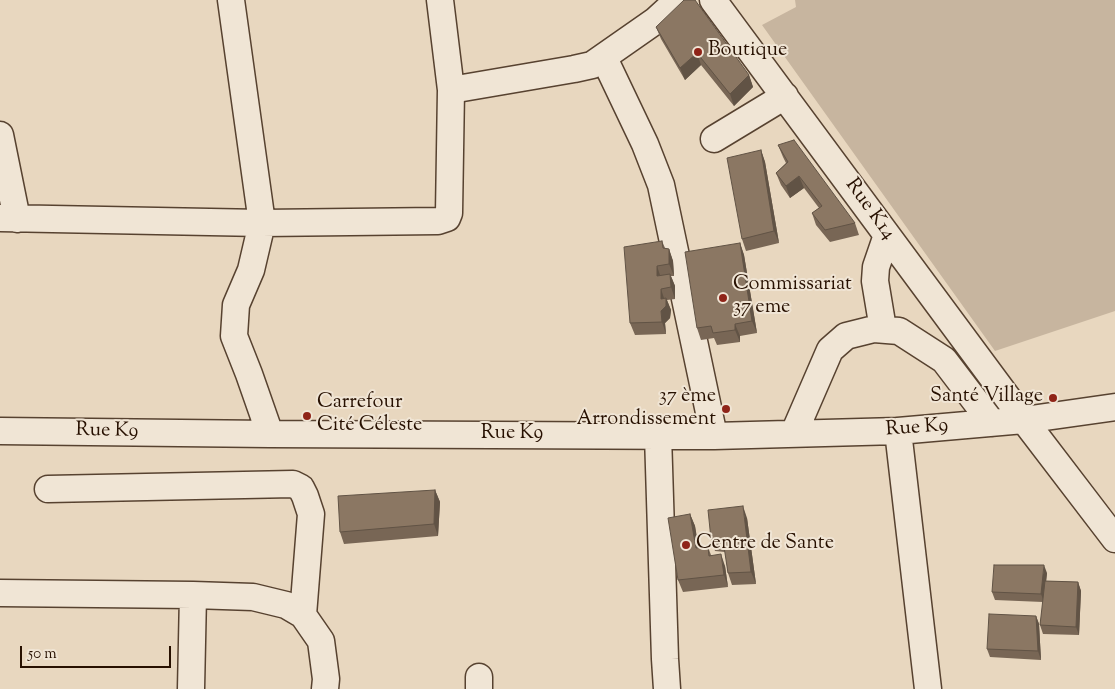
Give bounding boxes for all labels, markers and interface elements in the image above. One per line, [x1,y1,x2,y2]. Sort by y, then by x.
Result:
place label: Boutique [708,40,787,64]
marker: Boutique [692,46,704,58]
street label: Rue K14 [839,175,899,245]
place label: Commissariat 37 eme [733,274,852,321]
marker: Commissariat 37 eme [717,292,729,304]
place label: 37 ème Arrondissement [576,386,716,433]
place label: Santé Village [930,386,1043,410]
place label: Carrefour Cité Céleste [317,392,422,439]
marker: Santé Village [1047,392,1059,404]
marker: 37 ème Arrondissement [720,403,732,415]
marker: Carrefour Cité Céleste [301,410,313,422]
street label: Rue K9 [885,415,949,443]
street label: Rue K9 [75,419,139,445]
street label: Rue K9 [481,423,543,447]
place label: Centre de Sante [696,533,834,557]
marker: Centre de Sante [680,539,692,551]
scale bar [22,636,174,668]
text: 50 m [28,644,57,665]

